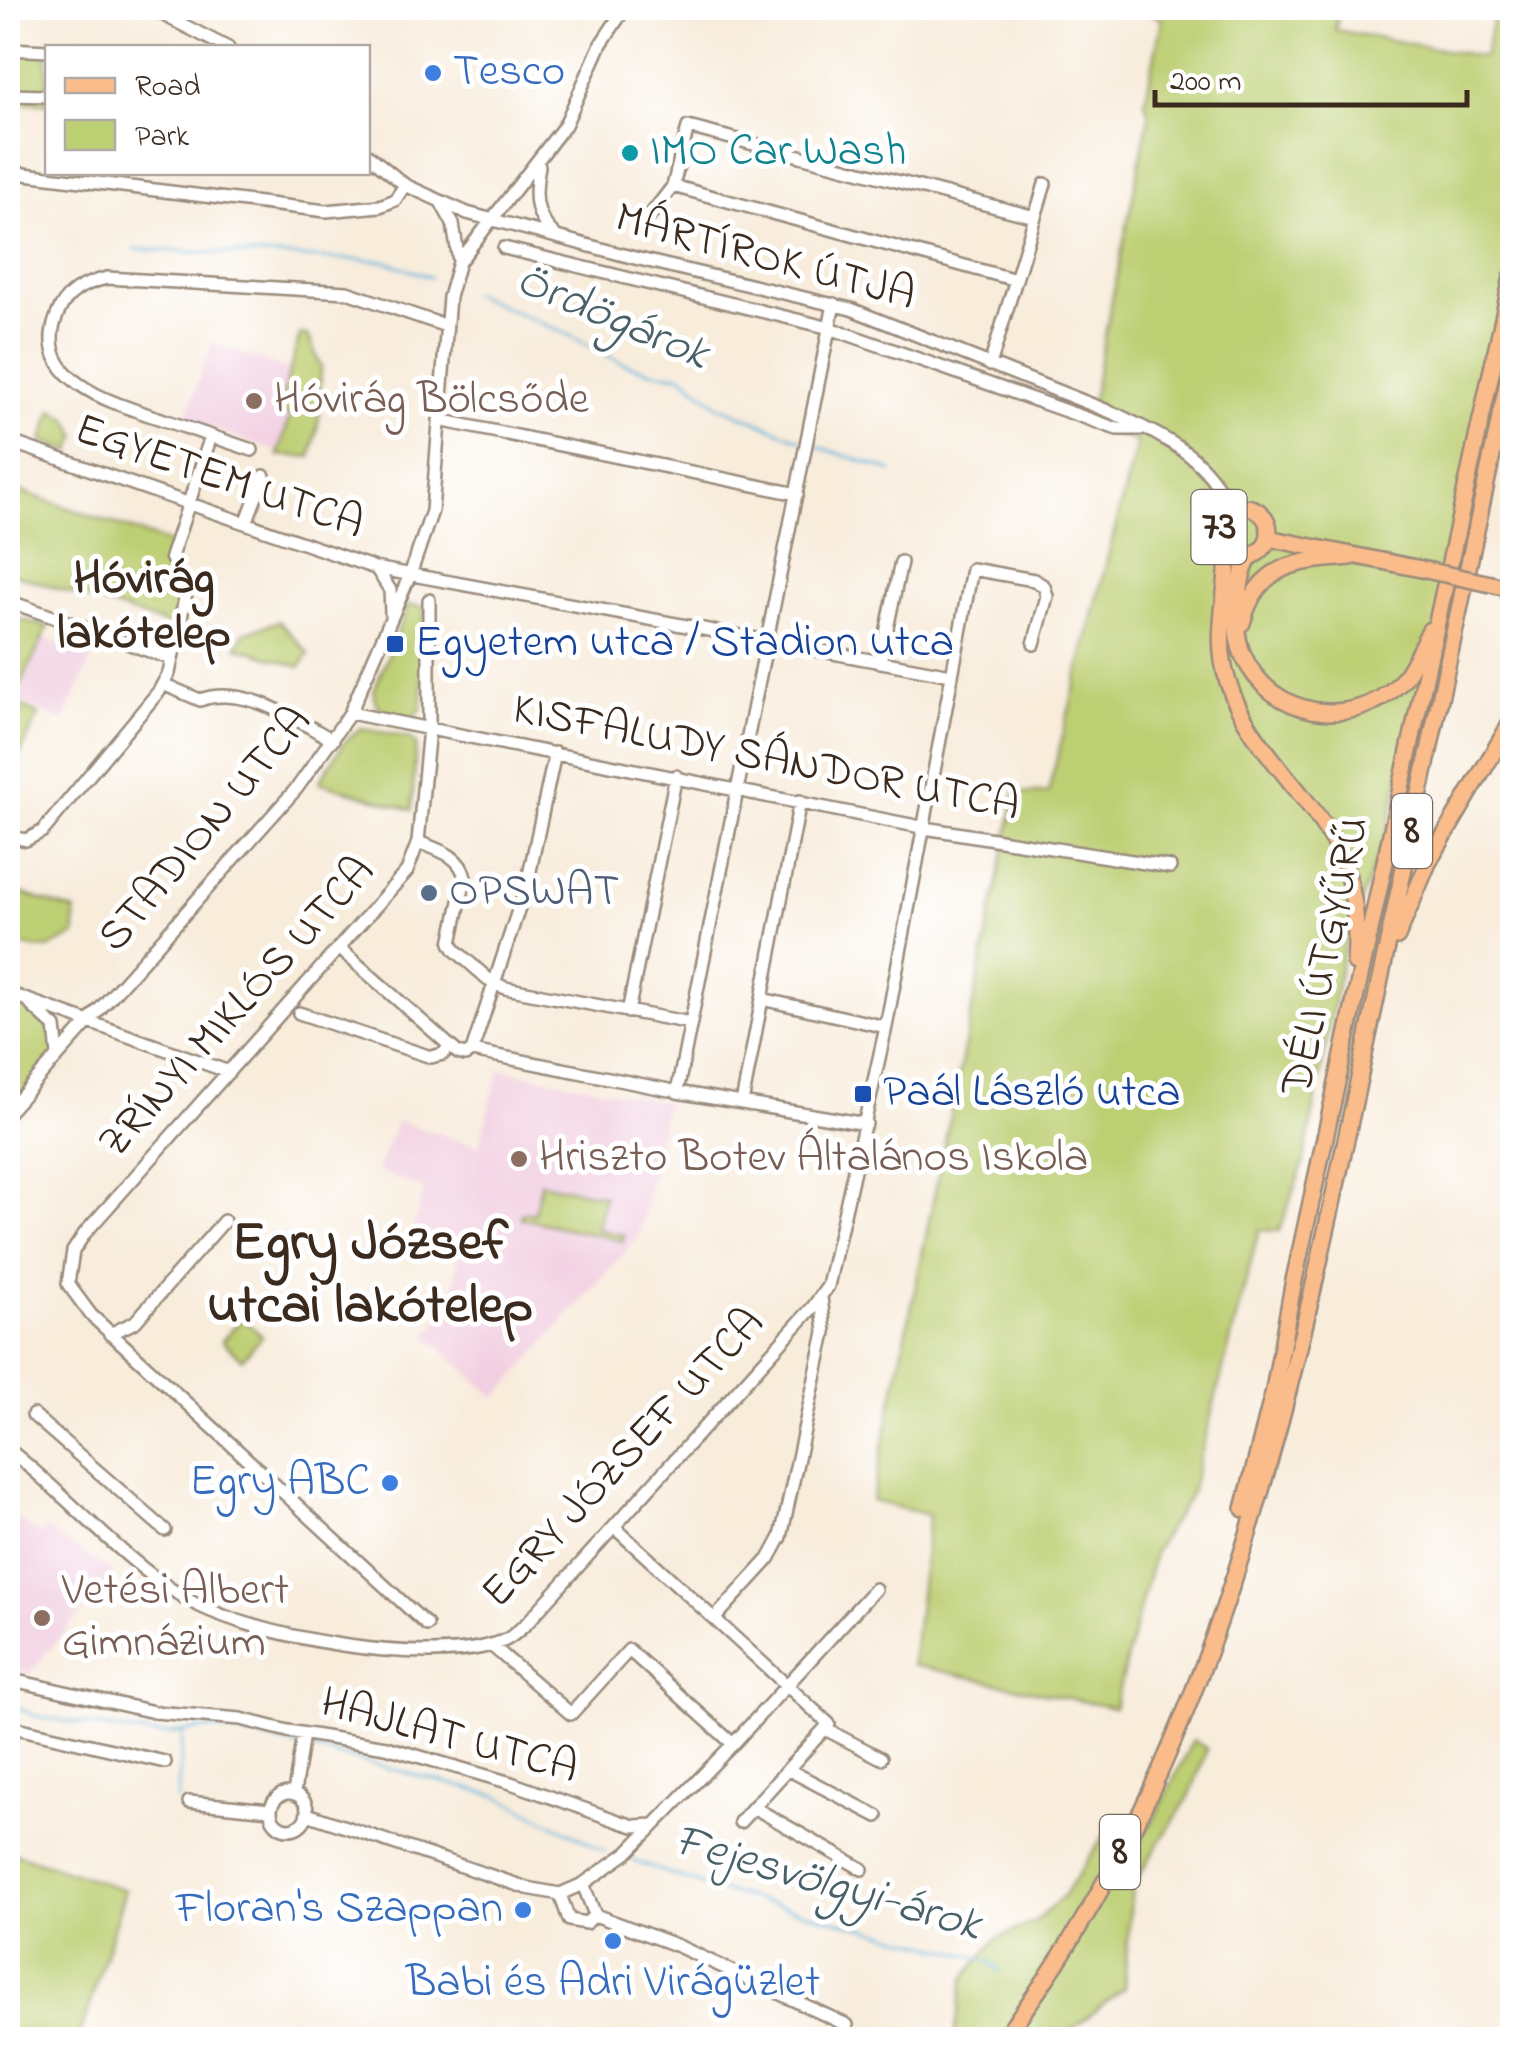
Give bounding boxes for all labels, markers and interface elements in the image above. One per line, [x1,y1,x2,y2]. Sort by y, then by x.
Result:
place label: Tesco [453,40,565,106]
legend [45,45,370,175]
scale bar [1155,45,1468,107]
text: 200 m [1170,61,1242,105]
marker: Tesco [422,62,444,84]
text: Road [135,66,200,110]
text: Park [135,116,190,160]
place label: IMO Car Wash [650,120,906,186]
marker: IMO Car Wash [619,142,641,164]
street label: MÁRTÍROK ÚTJA [608,186,922,330]
water label: Ördögárok [504,246,721,392]
place label: Hóvirág Bölcsőde [274,368,590,435]
marker: Hóvirág Bölcsőde [243,390,265,412]
street label: EGYETEM UTCA [66,398,372,558]
road number: 73 [1192,490,1246,564]
district label: Hóvirág lakótelep [57,545,231,670]
place label: Egyetem utca / Stadion utca [415,611,954,678]
marker: Egyetem utca / Stadion utca [384,633,406,655]
street label: KISFALUDY SÁNDOR UTCA [507,677,1025,841]
street label: STADION UTCA [83,692,329,968]
road number: 8 [1392,794,1432,868]
street label: DÉLI ÚTGYŰRŰ [1265,810,1389,1103]
street label: ZRÍNYI MIKLÓS UTCA [84,842,392,1174]
place label: OPSWAT [449,860,619,926]
marker: OPSWAT [418,882,440,904]
place label: Paál László utca [883,1061,1181,1127]
marker: Paál László utca [852,1083,874,1105]
place label: Hriszto Botev Általános Iskola [539,1126,1088,1192]
marker: Hriszto Botev Általános Iskola [508,1148,530,1170]
district label: Egry József utcai lakótelep [207,1205,533,1348]
street label: EGRY JÓZSEF UTCA [467,1294,781,1624]
place label: Egry ABC [190,1450,370,1517]
marker: Egry ABC [379,1472,401,1494]
place label: Vetési Albert Gimnázium [61,1559,289,1677]
marker: Vetési Albert Gimnázium [31,1607,53,1629]
street label: HAJLAT UTCA [313,1671,585,1803]
water label: Fejesvölgyi-árok [665,1807,991,1963]
road number: 8 [1100,1815,1140,1889]
place label: Floran's Szappan [175,1877,503,1943]
marker: Floran's Szappan [512,1899,534,1921]
marker: Babi és Adri Virágüzlet [602,1930,624,1952]
place label: Babi és Adri Virágüzlet [405,1951,820,2018]

